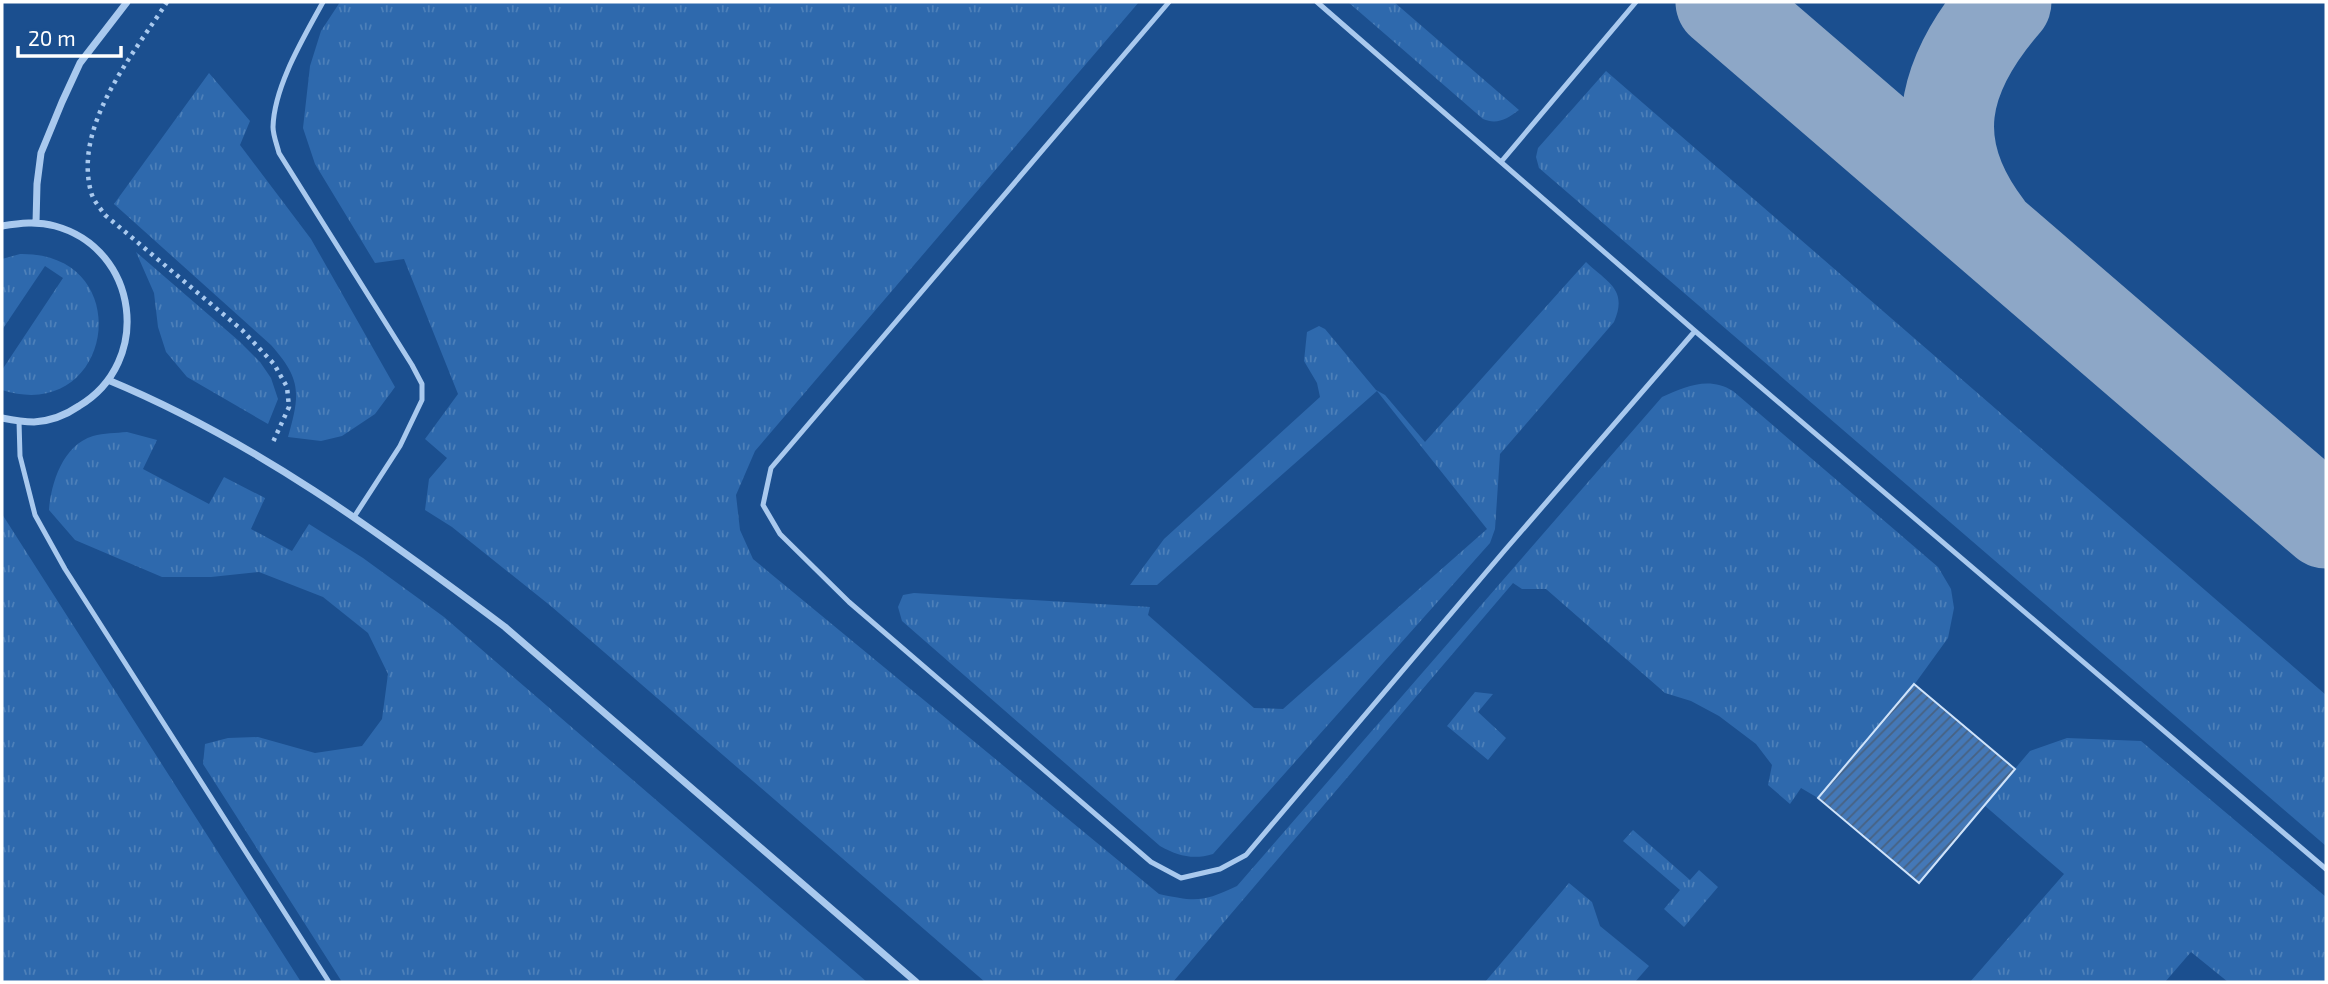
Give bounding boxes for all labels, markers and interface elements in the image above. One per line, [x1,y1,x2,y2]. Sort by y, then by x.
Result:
scale bar [18,14,121,58]
text: 20 m [28,25,76,50]

